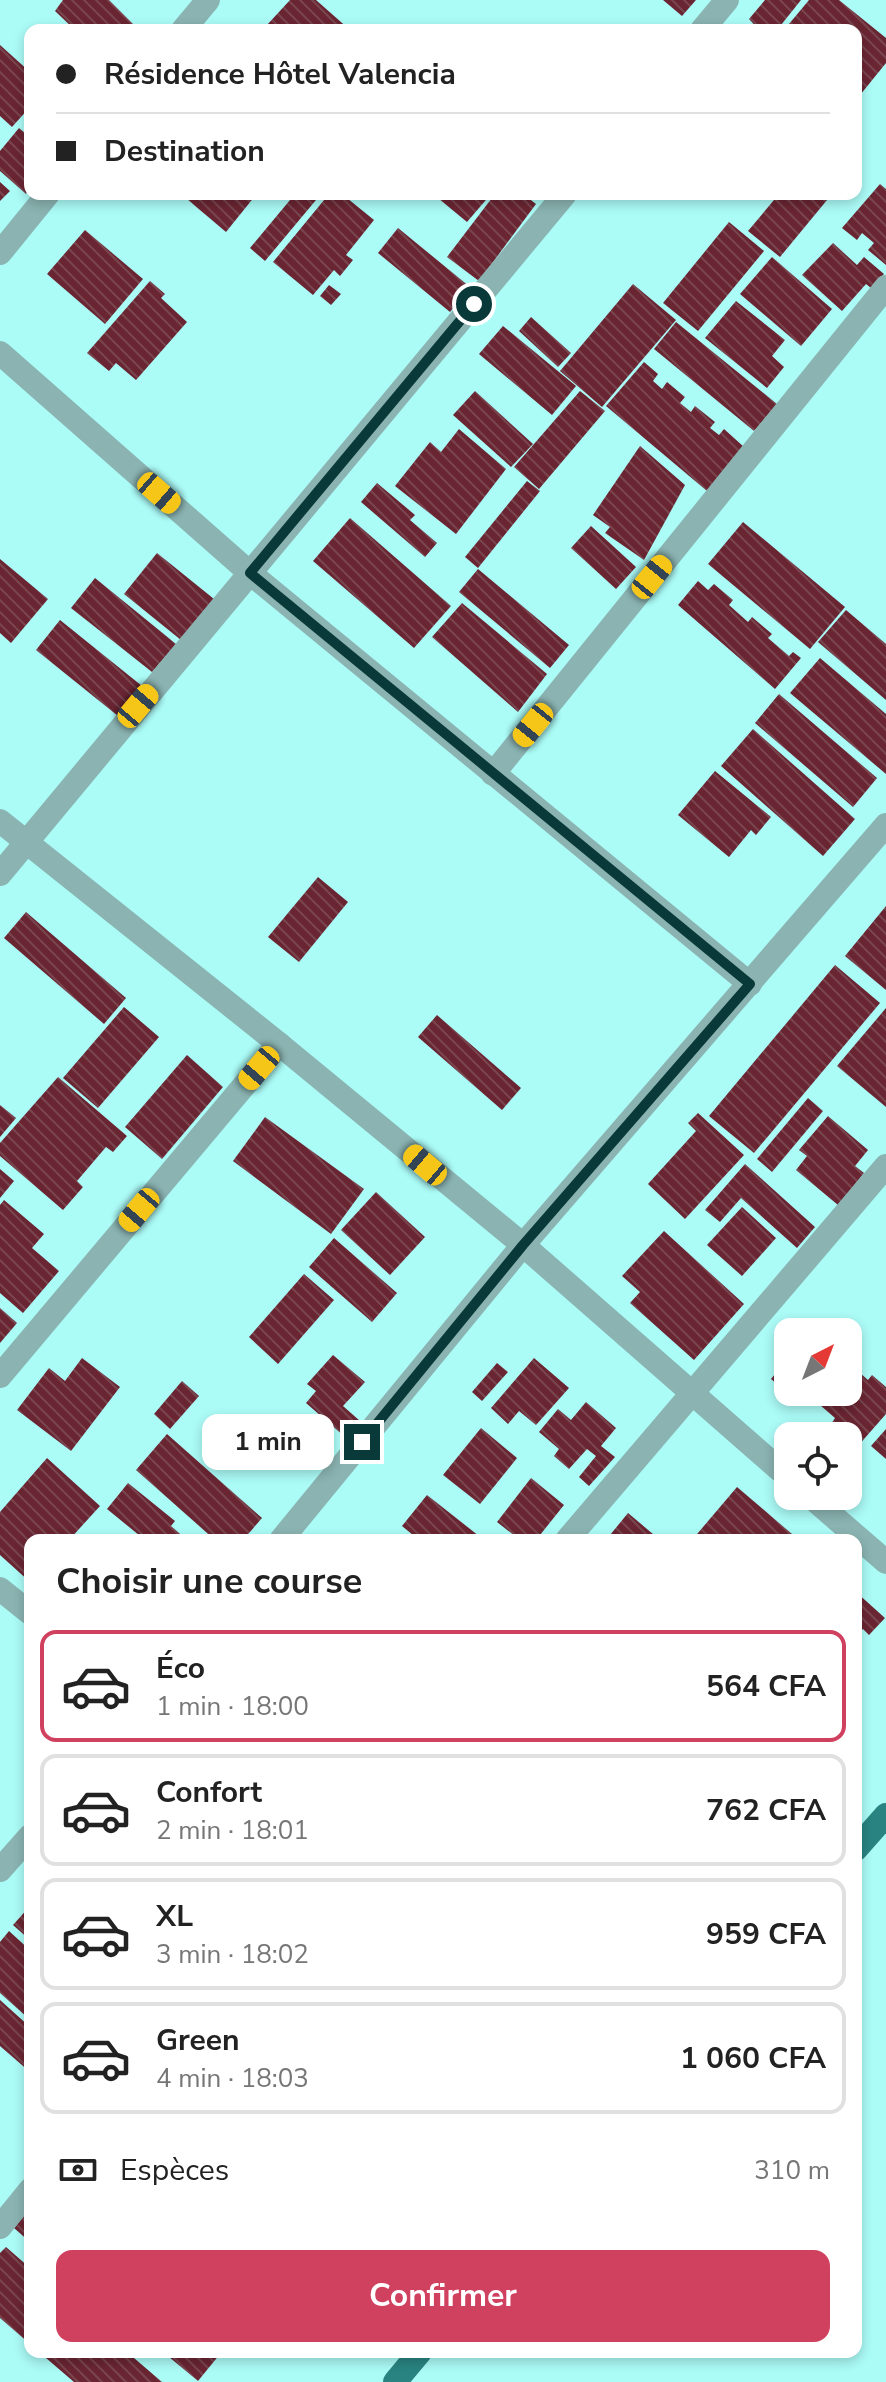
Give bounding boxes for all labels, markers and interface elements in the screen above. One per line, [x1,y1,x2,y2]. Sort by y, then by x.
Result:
text: Résidence Hôtel Valencia [104,54,456,95]
text: Destination [104,131,265,172]
route start [456,286,492,322]
car [133,468,185,518]
car [628,551,676,603]
car [113,680,163,732]
car [509,699,557,751]
car [234,1042,284,1094]
car [399,1140,451,1190]
car [114,1184,164,1236]
north arrow [774,1318,862,1406]
map controls [774,1318,862,1510]
callout: 1 min [202,1414,334,1470]
button: locate [774,1422,862,1510]
text: 1 min [234,1424,302,1459]
route end [344,1424,380,1460]
text: Choisir une course [56,1557,362,1606]
text: Éco [156,1648,205,1689]
icon: car [60,1650,132,1722]
text: 564 CFA [706,1666,826,1707]
text: 1 min · 18:00 [156,1689,309,1724]
text: Confort [156,1772,262,1813]
icon: car [60,1774,132,1846]
text: 762 CFA [706,1790,826,1831]
text: 2 min · 18:01 [156,1813,309,1848]
text: XL [156,1896,193,1937]
icon: car [60,1898,132,1970]
text: 959 CFA [706,1914,826,1955]
text: 3 min · 18:02 [156,1937,309,1972]
text: Green [156,2020,240,2061]
icon: car [60,2022,132,2094]
text: 1 060 CFA [680,2038,826,2079]
text: 4 min · 18:03 [156,2061,309,2096]
icon: cash [56,2148,100,2192]
text: Espèces [120,2150,229,2191]
text: 310 m [754,2153,830,2188]
button: Confirmer [56,2250,830,2342]

